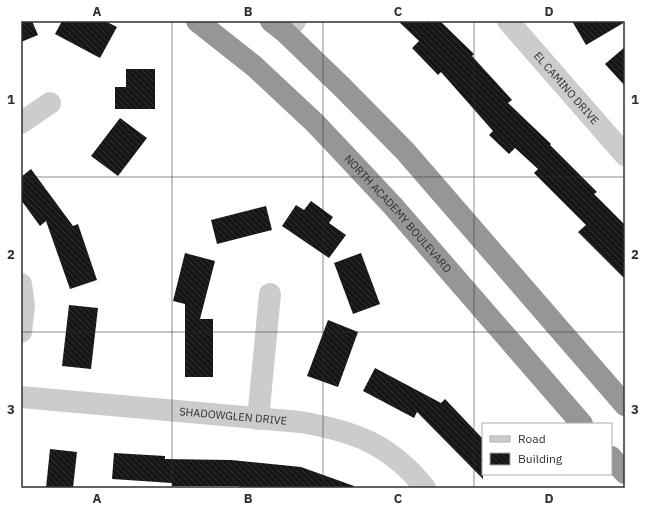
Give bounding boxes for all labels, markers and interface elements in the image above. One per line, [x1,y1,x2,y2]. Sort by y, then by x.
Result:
text: A [93,3,102,20]
text: B [244,3,253,20]
text: C [394,3,403,20]
text: D [544,3,554,20]
street label: EL CAMINO DRIVE [531,49,602,127]
text: 1 [7,91,15,108]
text: 1 [631,91,639,108]
street label: NORTH ACADEMY BOULEVARD [341,152,455,275]
text: 2 [7,246,15,263]
text: 2 [631,246,639,263]
text: 3 [7,401,15,418]
text: 3 [631,401,639,418]
street label: SHADOWGLEN DRIVE [179,404,288,428]
legend [482,423,612,475]
text: Road [518,431,546,446]
text: Building [518,451,563,466]
text: A [93,490,102,507]
text: B [244,490,253,507]
text: C [394,490,403,507]
text: D [544,490,554,507]

